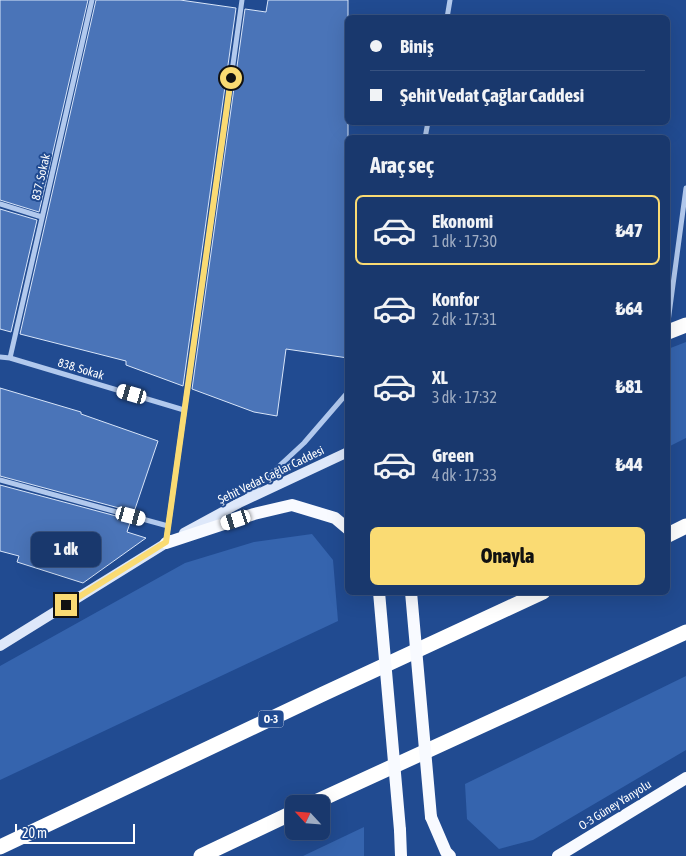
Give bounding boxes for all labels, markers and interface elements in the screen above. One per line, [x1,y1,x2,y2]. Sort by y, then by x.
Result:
text: Biniş [400,35,434,57]
route start [220,67,242,89]
text: Şehit Vedat Çağlar Caddesi [400,84,584,106]
street label: 837. Sokak [29,152,53,202]
text: Araç seç [370,152,434,178]
icon: car [372,208,417,253]
text: Ekonomi [432,210,493,232]
text: ₺47 [616,219,643,241]
text: 1 dk · 17:30 [432,232,497,250]
icon: car [372,286,417,331]
text: Konfor [432,288,479,310]
text: ₺64 [616,297,643,319]
text: 2 dk · 17:31 [432,310,497,328]
street label: 838. Sokak [56,355,106,383]
icon: car [372,364,417,409]
text: XL [432,366,448,388]
text: ₺81 [616,375,643,397]
car [115,383,148,405]
text: 3 dk · 17:32 [432,388,497,406]
icon: car [372,442,417,487]
street label: Şehit Vedat Çağlar Caddesi [216,443,326,507]
text: Green [432,444,474,466]
text: ₺44 [616,453,643,475]
text: 4 dk · 17:33 [432,466,497,484]
car [114,505,147,527]
car [219,508,252,532]
button: Onayla [370,527,645,585]
callout: 1 dk [31,532,101,568]
text: 1 dk [54,540,78,558]
route end [55,594,77,616]
road number: O-3 [258,711,284,728]
street label: O-3 Güney Yanyolu [576,777,654,833]
north arrow [285,795,330,840]
map controls [285,795,330,840]
scale bar [15,821,135,844]
text: 20 m [22,825,47,841]

